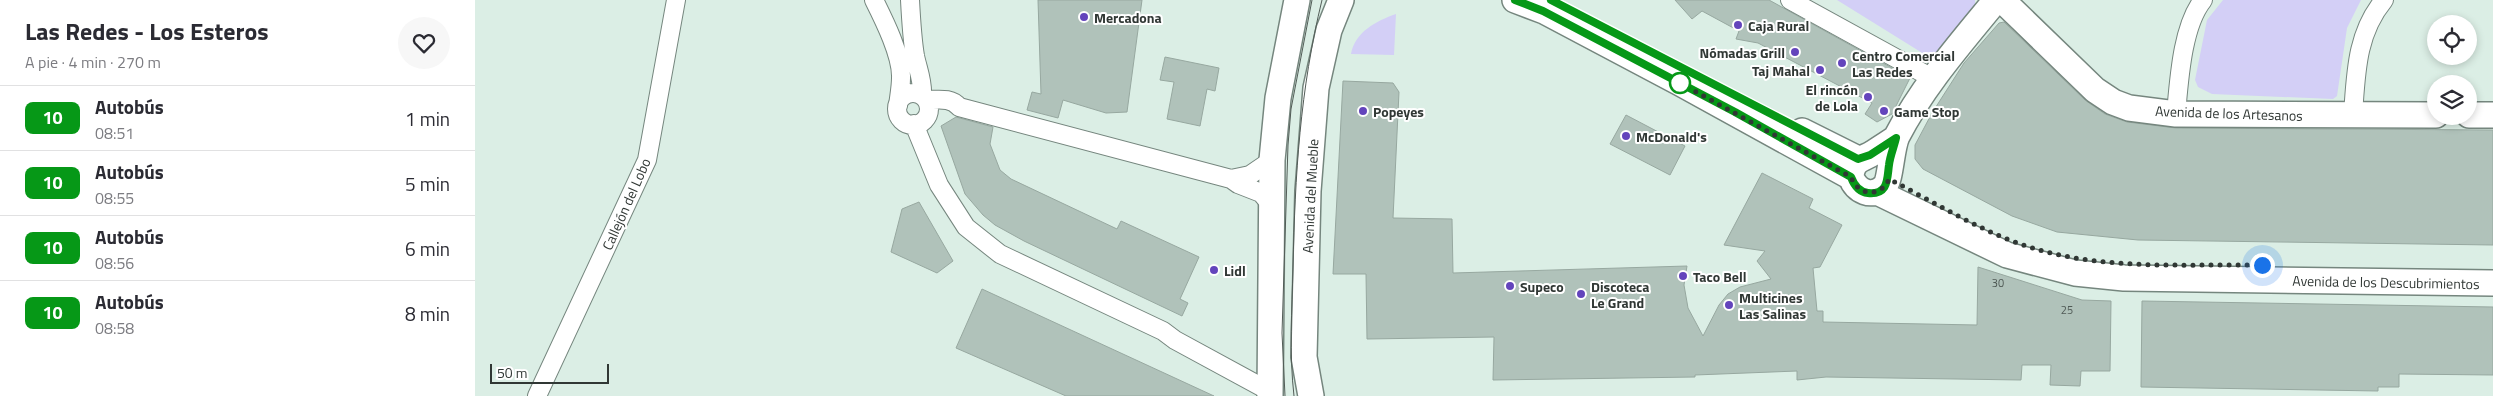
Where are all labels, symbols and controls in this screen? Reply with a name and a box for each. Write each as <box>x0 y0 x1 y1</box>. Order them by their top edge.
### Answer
place label: Mercadona <box>1094 7 1162 28</box>
marker: Mercadona <box>1078 11 1090 23</box>
text: Las Redes - Los Esteros <box>25 13 269 49</box>
place label: Caja Rural <box>1748 15 1809 36</box>
map controls <box>2427 15 2477 125</box>
button: locate <box>2427 15 2477 65</box>
button: heart <box>398 17 450 69</box>
marker: Caja Rural <box>1732 19 1744 31</box>
place label: Nómadas Grill <box>1700 42 1785 63</box>
place label: Centro Comercial Las Redes <box>1852 45 1955 82</box>
marker: Nómadas Grill <box>1789 46 1801 58</box>
text: A pie · 4 min · 270 m <box>25 50 161 74</box>
marker: Centro Comercial Las Redes <box>1836 57 1848 69</box>
place label: Taj Mahal <box>1752 60 1810 81</box>
marker: Taj Mahal <box>1814 64 1826 76</box>
unlabelled marker <box>1669 72 1691 94</box>
button: layers <box>2427 75 2477 125</box>
place label: El rincón de Lola <box>1805 79 1858 116</box>
marker: El rincón de Lola <box>1862 91 1874 103</box>
text: Autobús <box>95 92 164 121</box>
street label: Avenida de los Artesanos <box>2155 100 2303 126</box>
place label: Popeyes <box>1373 101 1424 122</box>
place label: Game Stop <box>1894 101 1960 122</box>
text: 10 <box>42 104 63 131</box>
text: 1 min <box>405 104 450 133</box>
marker: Popeyes <box>1357 105 1369 117</box>
marker: Game Stop <box>1878 105 1890 117</box>
text: 08:51 <box>95 121 134 145</box>
place label: McDonald's <box>1636 126 1707 147</box>
marker: McDonald's <box>1620 130 1632 142</box>
street label: Avenida del Mueble <box>1297 138 1323 254</box>
street label: Callejón del Lobo <box>596 155 656 253</box>
text: Autobús <box>95 157 164 186</box>
text: 10 <box>42 169 63 196</box>
text: 5 min <box>405 169 450 198</box>
text: 08:55 <box>95 186 134 210</box>
text: Autobús <box>95 222 164 251</box>
text: 10 <box>42 234 63 261</box>
text: 6 min <box>405 234 450 263</box>
text: 08:56 <box>95 251 134 275</box>
your location <box>2250 253 2275 278</box>
place label: Lidl <box>1224 260 1246 281</box>
marker: Lidl <box>1208 264 1220 276</box>
place label: Taco Bell <box>1693 266 1746 287</box>
marker: Taco Bell <box>1677 270 1689 282</box>
street label: Avenida de los Descubrimientos <box>2292 270 2480 294</box>
house number: 30 <box>1992 275 2004 291</box>
place label: Supeco <box>1520 276 1564 297</box>
place label: Discoteca Le Grand <box>1591 276 1649 313</box>
marker: Supeco <box>1504 280 1516 292</box>
text: Autobús <box>95 287 164 316</box>
place label: Multicines Las Salinas <box>1739 287 1807 324</box>
marker: Discoteca Le Grand <box>1575 288 1587 300</box>
text: 10 <box>42 299 63 326</box>
text: 8 min <box>405 299 450 328</box>
marker: Multicines Las Salinas <box>1723 299 1735 311</box>
house number: 25 <box>2061 302 2073 318</box>
text: 08:58 <box>95 316 134 340</box>
scale bar <box>490 361 609 384</box>
text: 50 m <box>497 362 527 383</box>

